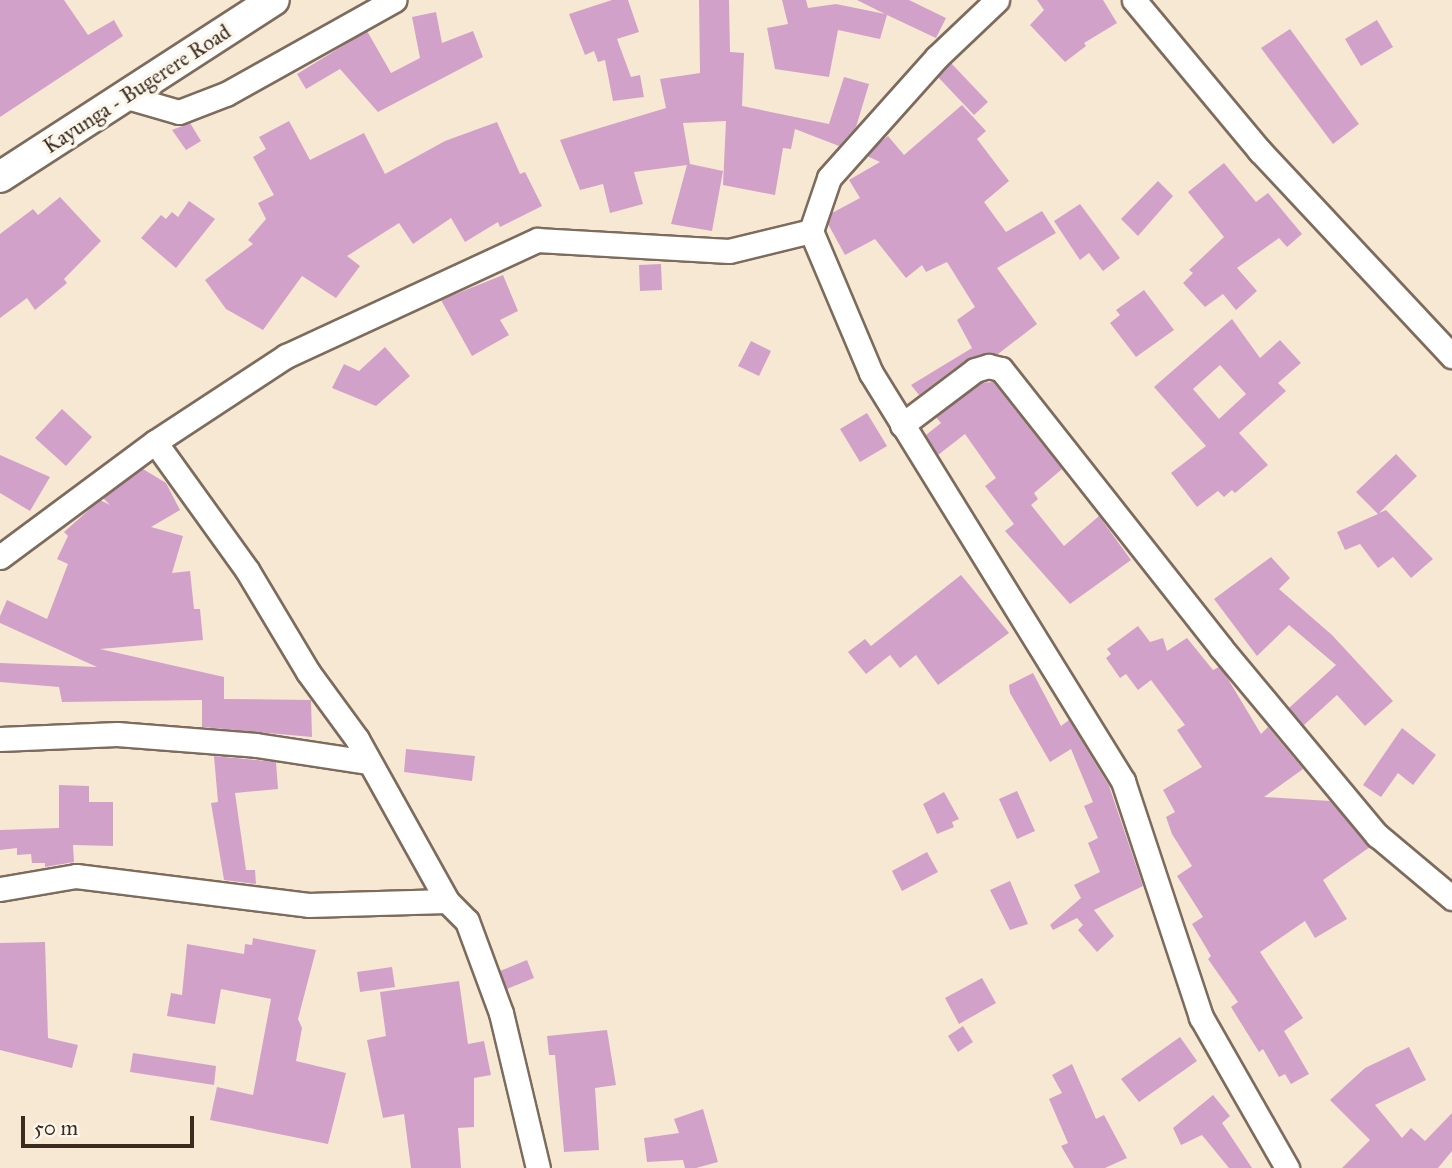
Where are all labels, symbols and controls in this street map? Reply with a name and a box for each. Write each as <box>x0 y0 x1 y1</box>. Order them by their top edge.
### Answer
street label: Kayunga - Bugerere Road <box>39 19 235 159</box>
scale bar <box>24 1102 198 1146</box>
text: 50 m <box>34 1115 78 1141</box>

